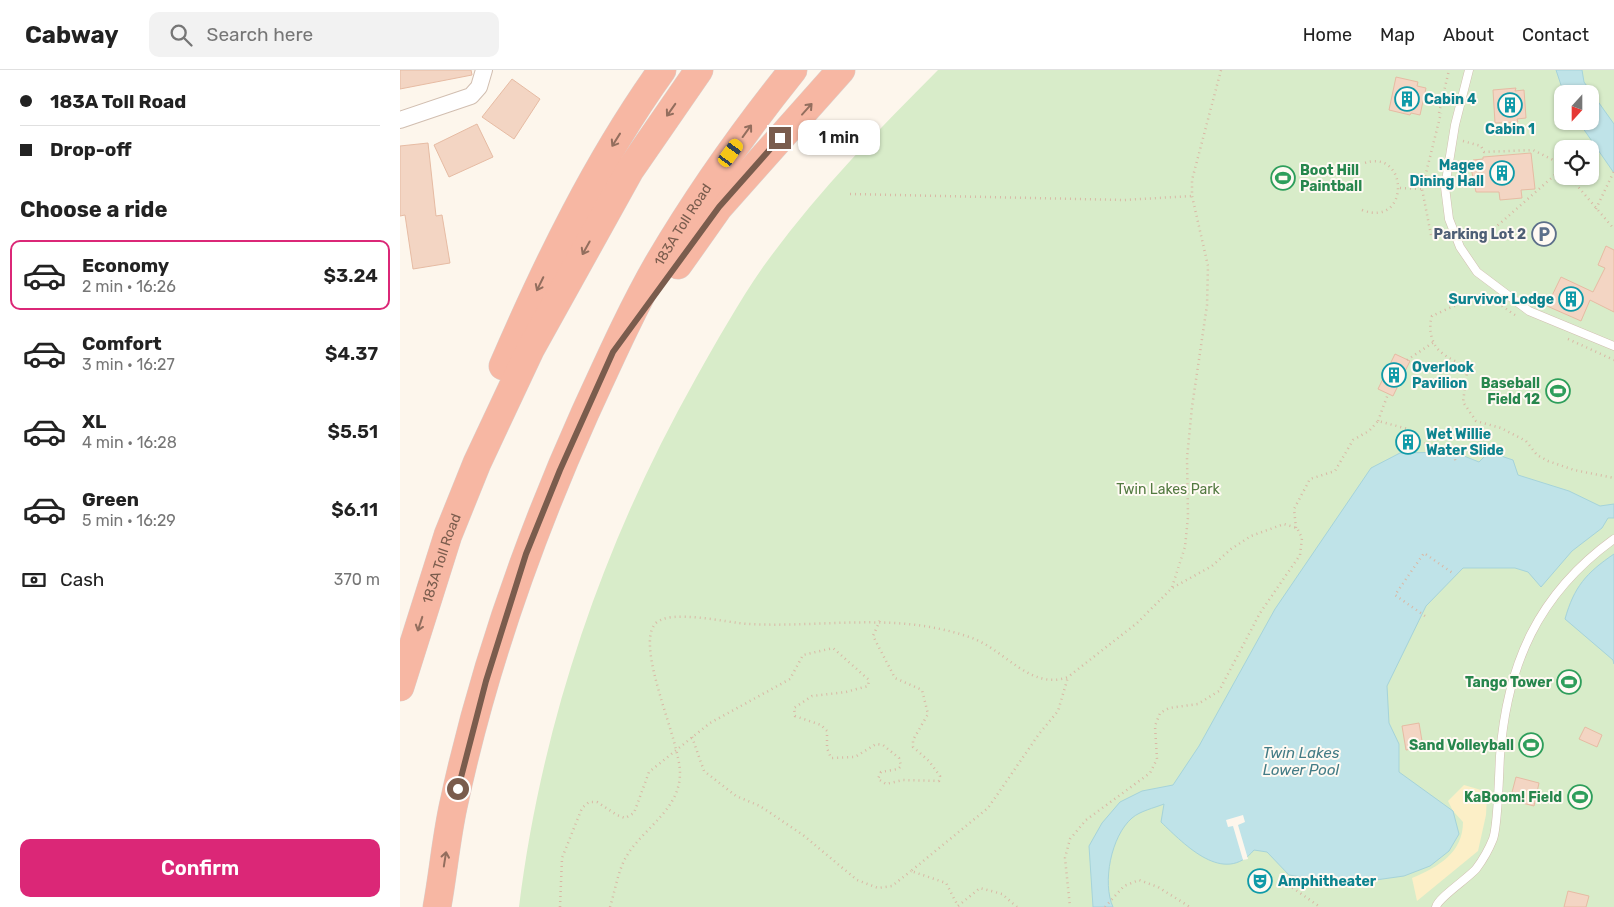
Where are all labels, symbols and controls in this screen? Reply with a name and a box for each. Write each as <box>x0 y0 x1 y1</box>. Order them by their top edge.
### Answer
search box <box>149 12 499 57</box>
text: Cabway <box>25 21 119 49</box>
icon: search <box>167 21 195 49</box>
text: Search here <box>207 23 313 46</box>
text: Home <box>1303 24 1352 46</box>
text: Map <box>1380 24 1415 46</box>
text: About <box>1443 24 1494 46</box>
text: Contact <box>1522 24 1589 46</box>
north arrow <box>1554 85 1599 130</box>
map controls <box>1554 85 1599 185</box>
building icon: Cabin 4 <box>1394 86 1420 112</box>
text: 183A Toll Road <box>50 90 186 113</box>
place label: Cabin 4 <box>1424 91 1477 108</box>
building icon: Cabin 1 <box>1497 92 1523 118</box>
one-way arrow <box>666 103 676 117</box>
one-way arrow <box>801 103 812 116</box>
callout: 1 min <box>798 120 880 156</box>
place label: Cabin 1 <box>1485 121 1535 138</box>
one-way arrow <box>741 125 752 138</box>
route end <box>769 127 791 149</box>
text: 1 min <box>819 128 859 147</box>
one-way arrow <box>611 133 621 147</box>
car <box>716 136 745 170</box>
text: Drop-off <box>50 138 132 161</box>
button: locate <box>1554 140 1599 185</box>
place label: Magee Dining Hall <box>1409 157 1484 190</box>
building icon: Magee Dining Hall <box>1489 160 1515 186</box>
place label: Boot Hill Paintball <box>1300 162 1362 195</box>
sports icon: Boot Hill Paintball <box>1270 165 1296 191</box>
street label: 183A Toll Road <box>650 180 715 269</box>
text: Choose a ride <box>20 196 167 223</box>
parking icon: Parking Lot 2 <box>1531 221 1557 247</box>
place label: Parking Lot 2 <box>1434 226 1526 243</box>
one-way arrow <box>580 241 590 255</box>
icon: car <box>22 253 67 298</box>
text: Economy <box>82 254 169 277</box>
text: $3.24 <box>323 264 378 287</box>
one-way arrow <box>535 276 544 291</box>
text: 2 min · 16:26 <box>82 277 176 296</box>
building icon: Survivor Lodge <box>1558 286 1584 312</box>
place label: Survivor Lodge <box>1449 291 1554 308</box>
icon: car <box>22 331 67 376</box>
text: Comfort <box>82 332 162 355</box>
text: $4.37 <box>325 342 378 365</box>
text: 3 min · 16:27 <box>82 355 175 374</box>
place label: Overlook Pavilion <box>1412 359 1475 392</box>
building icon: Overlook Pavilion <box>1381 362 1407 388</box>
place label: Baseball Field 12 <box>1481 375 1540 408</box>
sports icon: Baseball Field 12 <box>1545 378 1571 404</box>
icon: car <box>22 409 67 454</box>
text: XL <box>82 410 106 433</box>
text: $5.51 <box>327 420 378 443</box>
place label: Wet Willie Water Slide <box>1426 426 1504 459</box>
building icon: Wet Willie Water Slide <box>1395 429 1421 455</box>
text: 4 min · 16:28 <box>82 433 177 452</box>
park label: Twin Lakes Park <box>1116 481 1221 498</box>
icon: car <box>22 487 67 532</box>
text: Green <box>82 488 139 511</box>
text: $6.11 <box>331 498 378 521</box>
text: 5 min · 16:29 <box>82 511 176 530</box>
street label: 183A Toll Road <box>418 511 464 606</box>
icon: cash <box>20 566 48 594</box>
text: Cash <box>60 568 104 591</box>
text: 370 m <box>334 570 380 589</box>
one-way arrow <box>414 616 424 632</box>
sports icon: Tango Tower <box>1556 669 1582 695</box>
place label: Tango Tower <box>1465 674 1553 691</box>
sports icon: Sand Volleyball <box>1518 732 1544 758</box>
place label: Sand Volleyball <box>1409 737 1514 754</box>
water label: Twin Lakes Lower Pool <box>1263 744 1340 779</box>
route start <box>447 778 469 800</box>
sports icon: KaBoom! Field <box>1567 784 1593 810</box>
place label: KaBoom! Field <box>1464 789 1562 806</box>
button: Confirm <box>20 839 380 897</box>
one-way arrow <box>440 851 450 867</box>
theatre icon: Amphitheater <box>1247 868 1273 894</box>
place label: Amphitheater <box>1278 873 1377 890</box>

